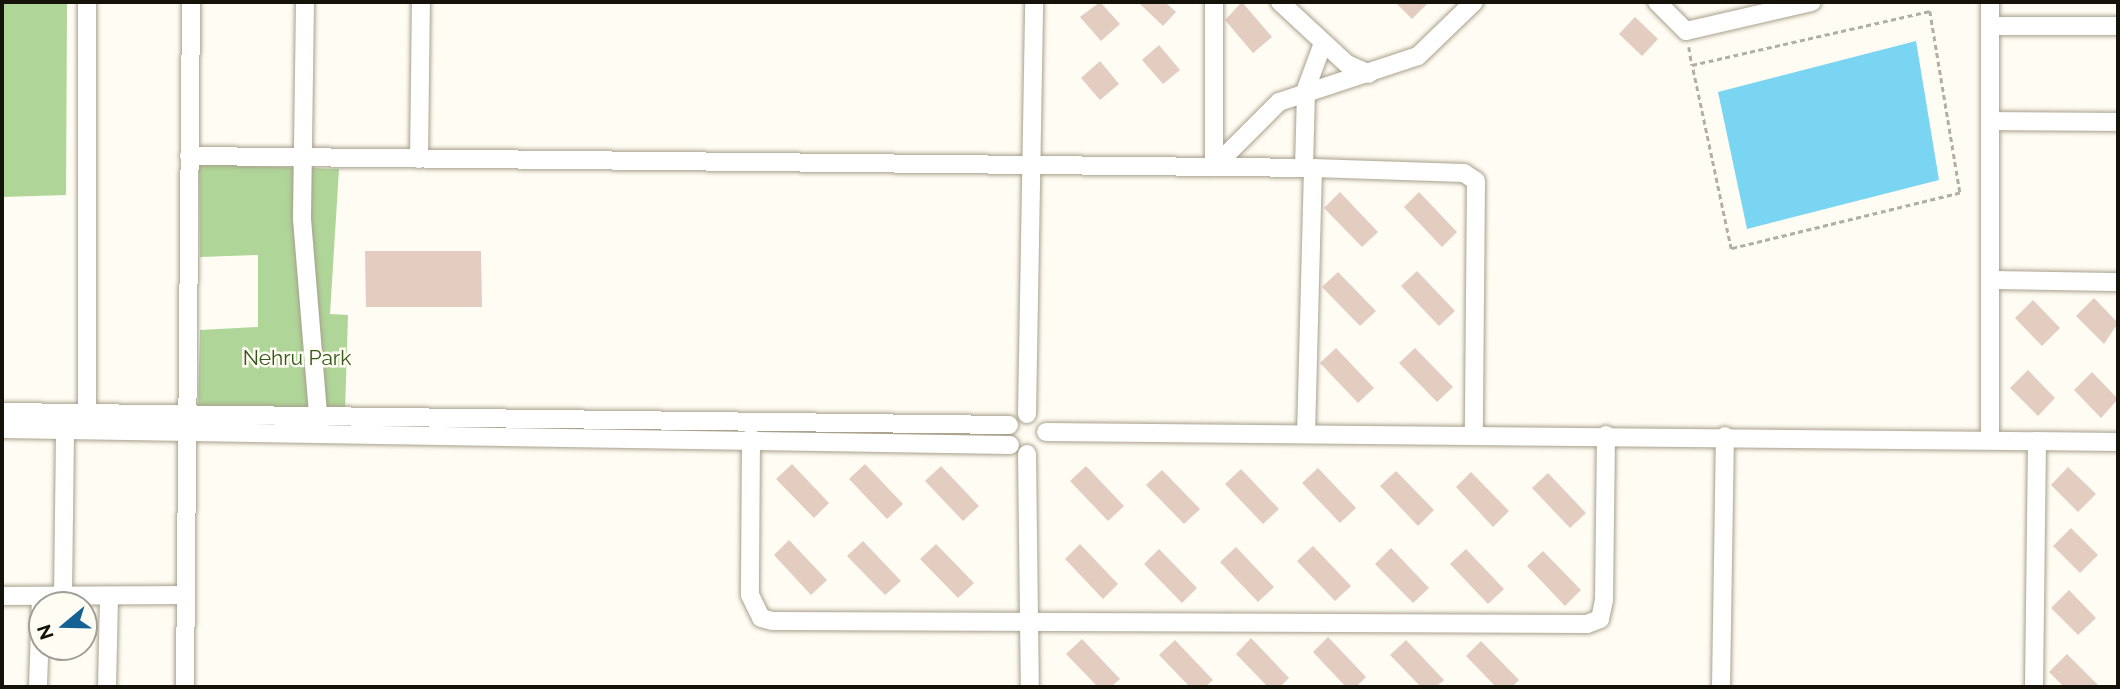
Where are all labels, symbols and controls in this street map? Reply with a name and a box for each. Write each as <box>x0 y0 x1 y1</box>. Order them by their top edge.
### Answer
park label: Nehru Park <box>243 345 351 371</box>
north arrow <box>28 591 98 661</box>
text: N <box>32 622 58 643</box>

